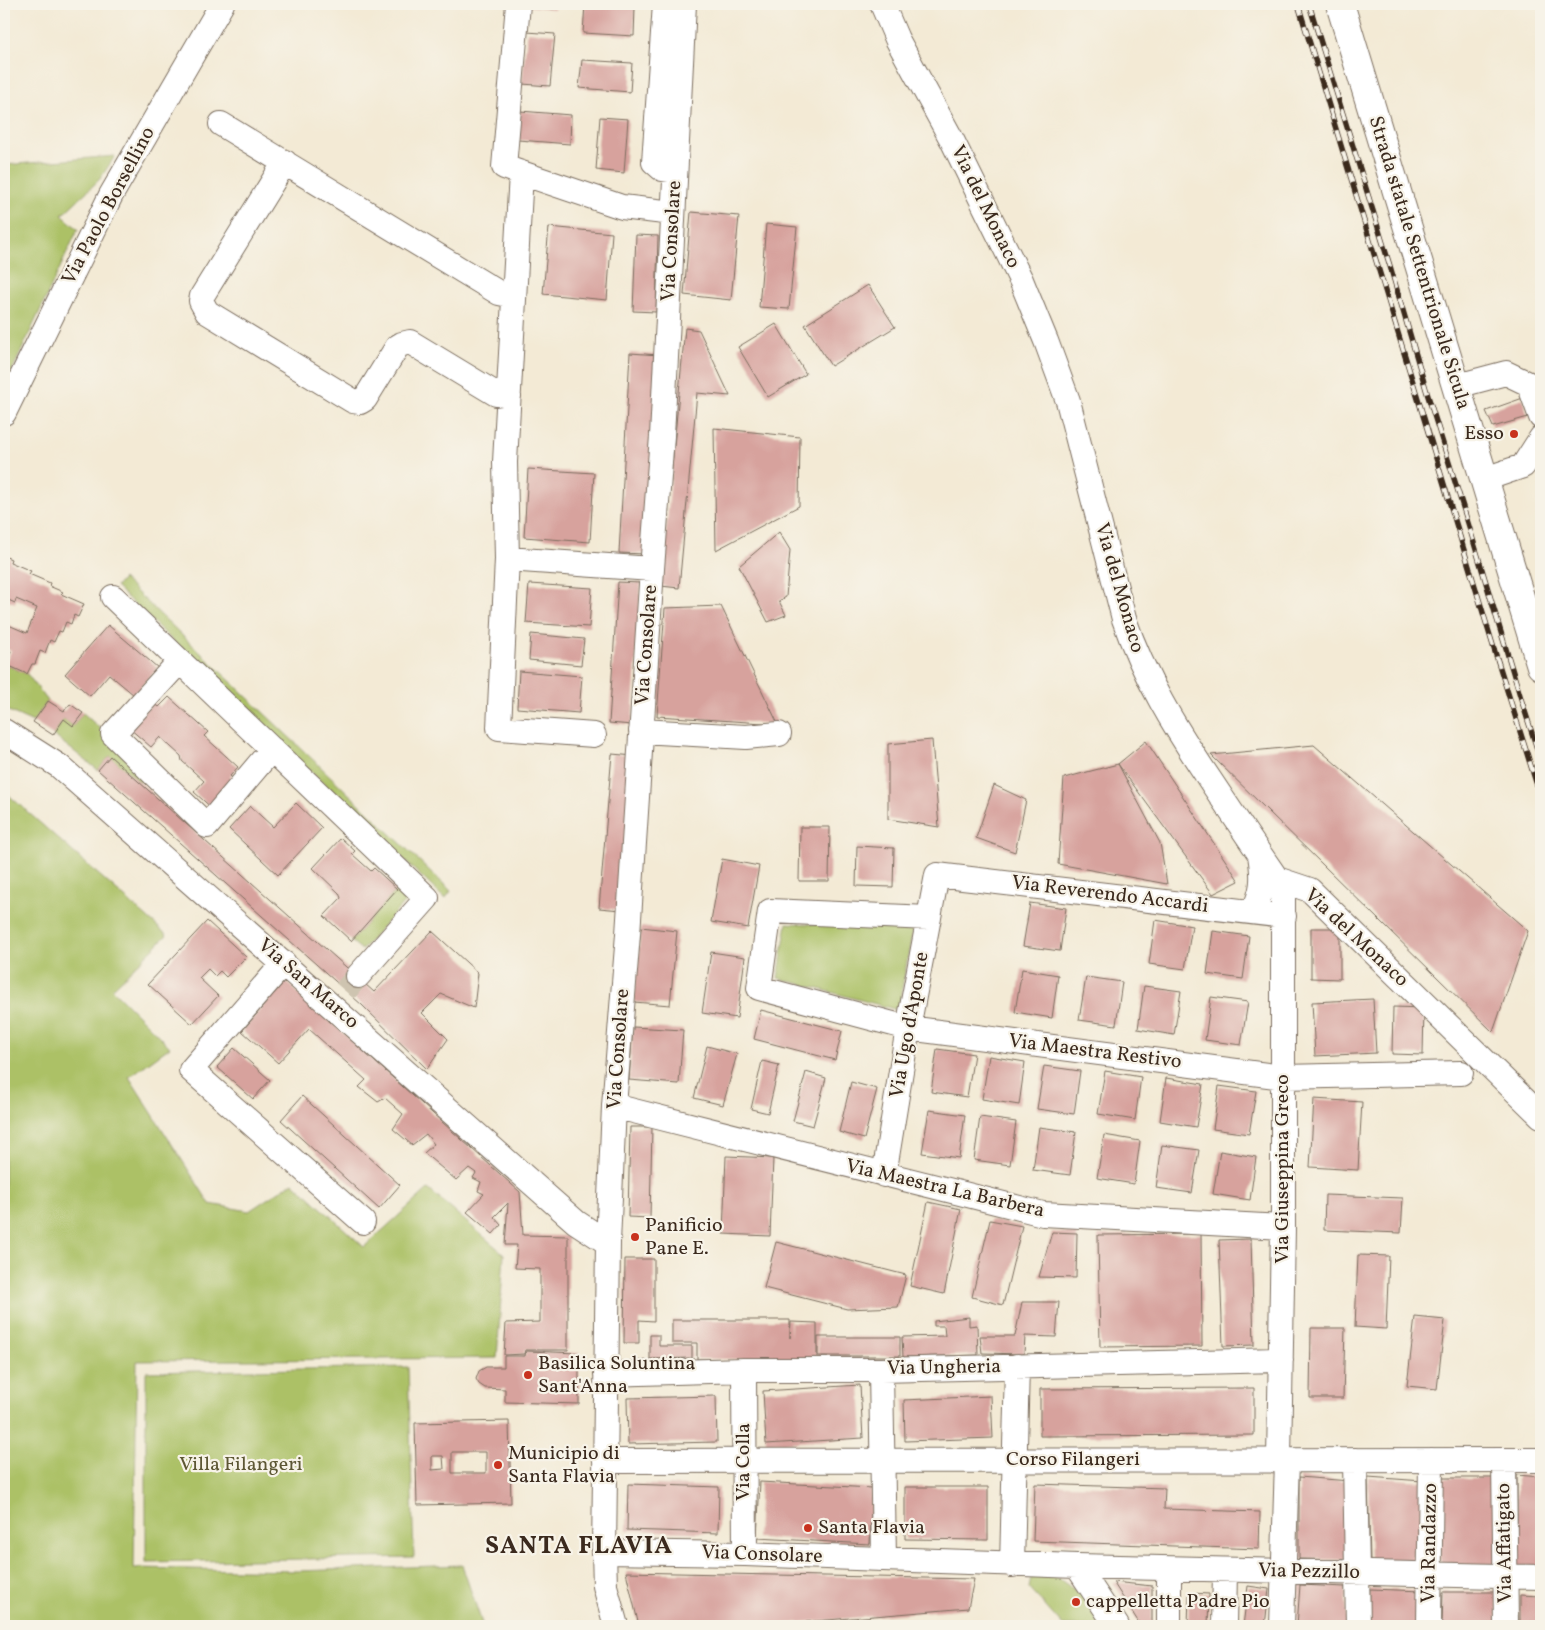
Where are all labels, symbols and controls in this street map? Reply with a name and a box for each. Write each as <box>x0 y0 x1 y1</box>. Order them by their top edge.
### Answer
street label: Strada statale Settentrionale Sicula <box>1361 113 1477 413</box>
street label: Via Paolo Borsellino <box>55 122 163 290</box>
street label: Via del Monaco <box>943 141 1027 273</box>
street label: Via Consolare <box>655 180 689 302</box>
place label: Esso <box>1464 420 1504 448</box>
marker: Esso <box>1508 428 1520 440</box>
street label: Via del Monaco <box>1087 520 1151 656</box>
street label: Via Consolare <box>629 584 665 706</box>
street label: Via Reverendo Accardi <box>1010 869 1210 921</box>
street label: Via del Monaco <box>1298 882 1414 994</box>
street label: Via San Marco <box>251 932 365 1036</box>
street label: Via Ugo d'Aponte <box>883 950 937 1100</box>
street label: Via Consolare <box>601 988 637 1110</box>
street label: Via Maestra Restivo <box>1007 1027 1183 1077</box>
street label: Via Giuseppina Greco <box>1269 1074 1297 1264</box>
street label: Via Maestra La Barbera <box>843 1152 1047 1226</box>
place label: Panificio Pane E. <box>645 1212 723 1263</box>
marker: Panificio Pane E. <box>629 1231 641 1243</box>
place label: Basilica Soluntina Sant'Anna <box>538 1350 696 1401</box>
street label: Via Ungheria <box>887 1353 1001 1383</box>
marker: Basilica Soluntina Sant'Anna <box>522 1369 534 1381</box>
street label: Via Colla <box>730 1423 758 1501</box>
place label: Municipio di Santa Flavia <box>508 1440 620 1491</box>
street label: Corso Filangeri <box>1006 1446 1140 1474</box>
park label: Villa Filangeri <box>179 1451 303 1479</box>
marker: Municipio di Santa Flavia <box>492 1459 504 1471</box>
street label: Via Randazzo <box>1415 1483 1445 1603</box>
street label: Via Affatigato <box>1490 1483 1520 1603</box>
place label: Santa Flavia <box>818 1514 925 1542</box>
marker: Santa Flavia <box>802 1522 814 1534</box>
district label: SANTA FLAVIA <box>485 1529 673 1564</box>
street label: Via Consolare <box>701 1539 823 1571</box>
street label: Via Pezzillo <box>1258 1557 1360 1587</box>
place label: cappelletta Padre Pio <box>1086 1588 1270 1616</box>
marker: cappelletta Padre Pio <box>1070 1596 1082 1608</box>

